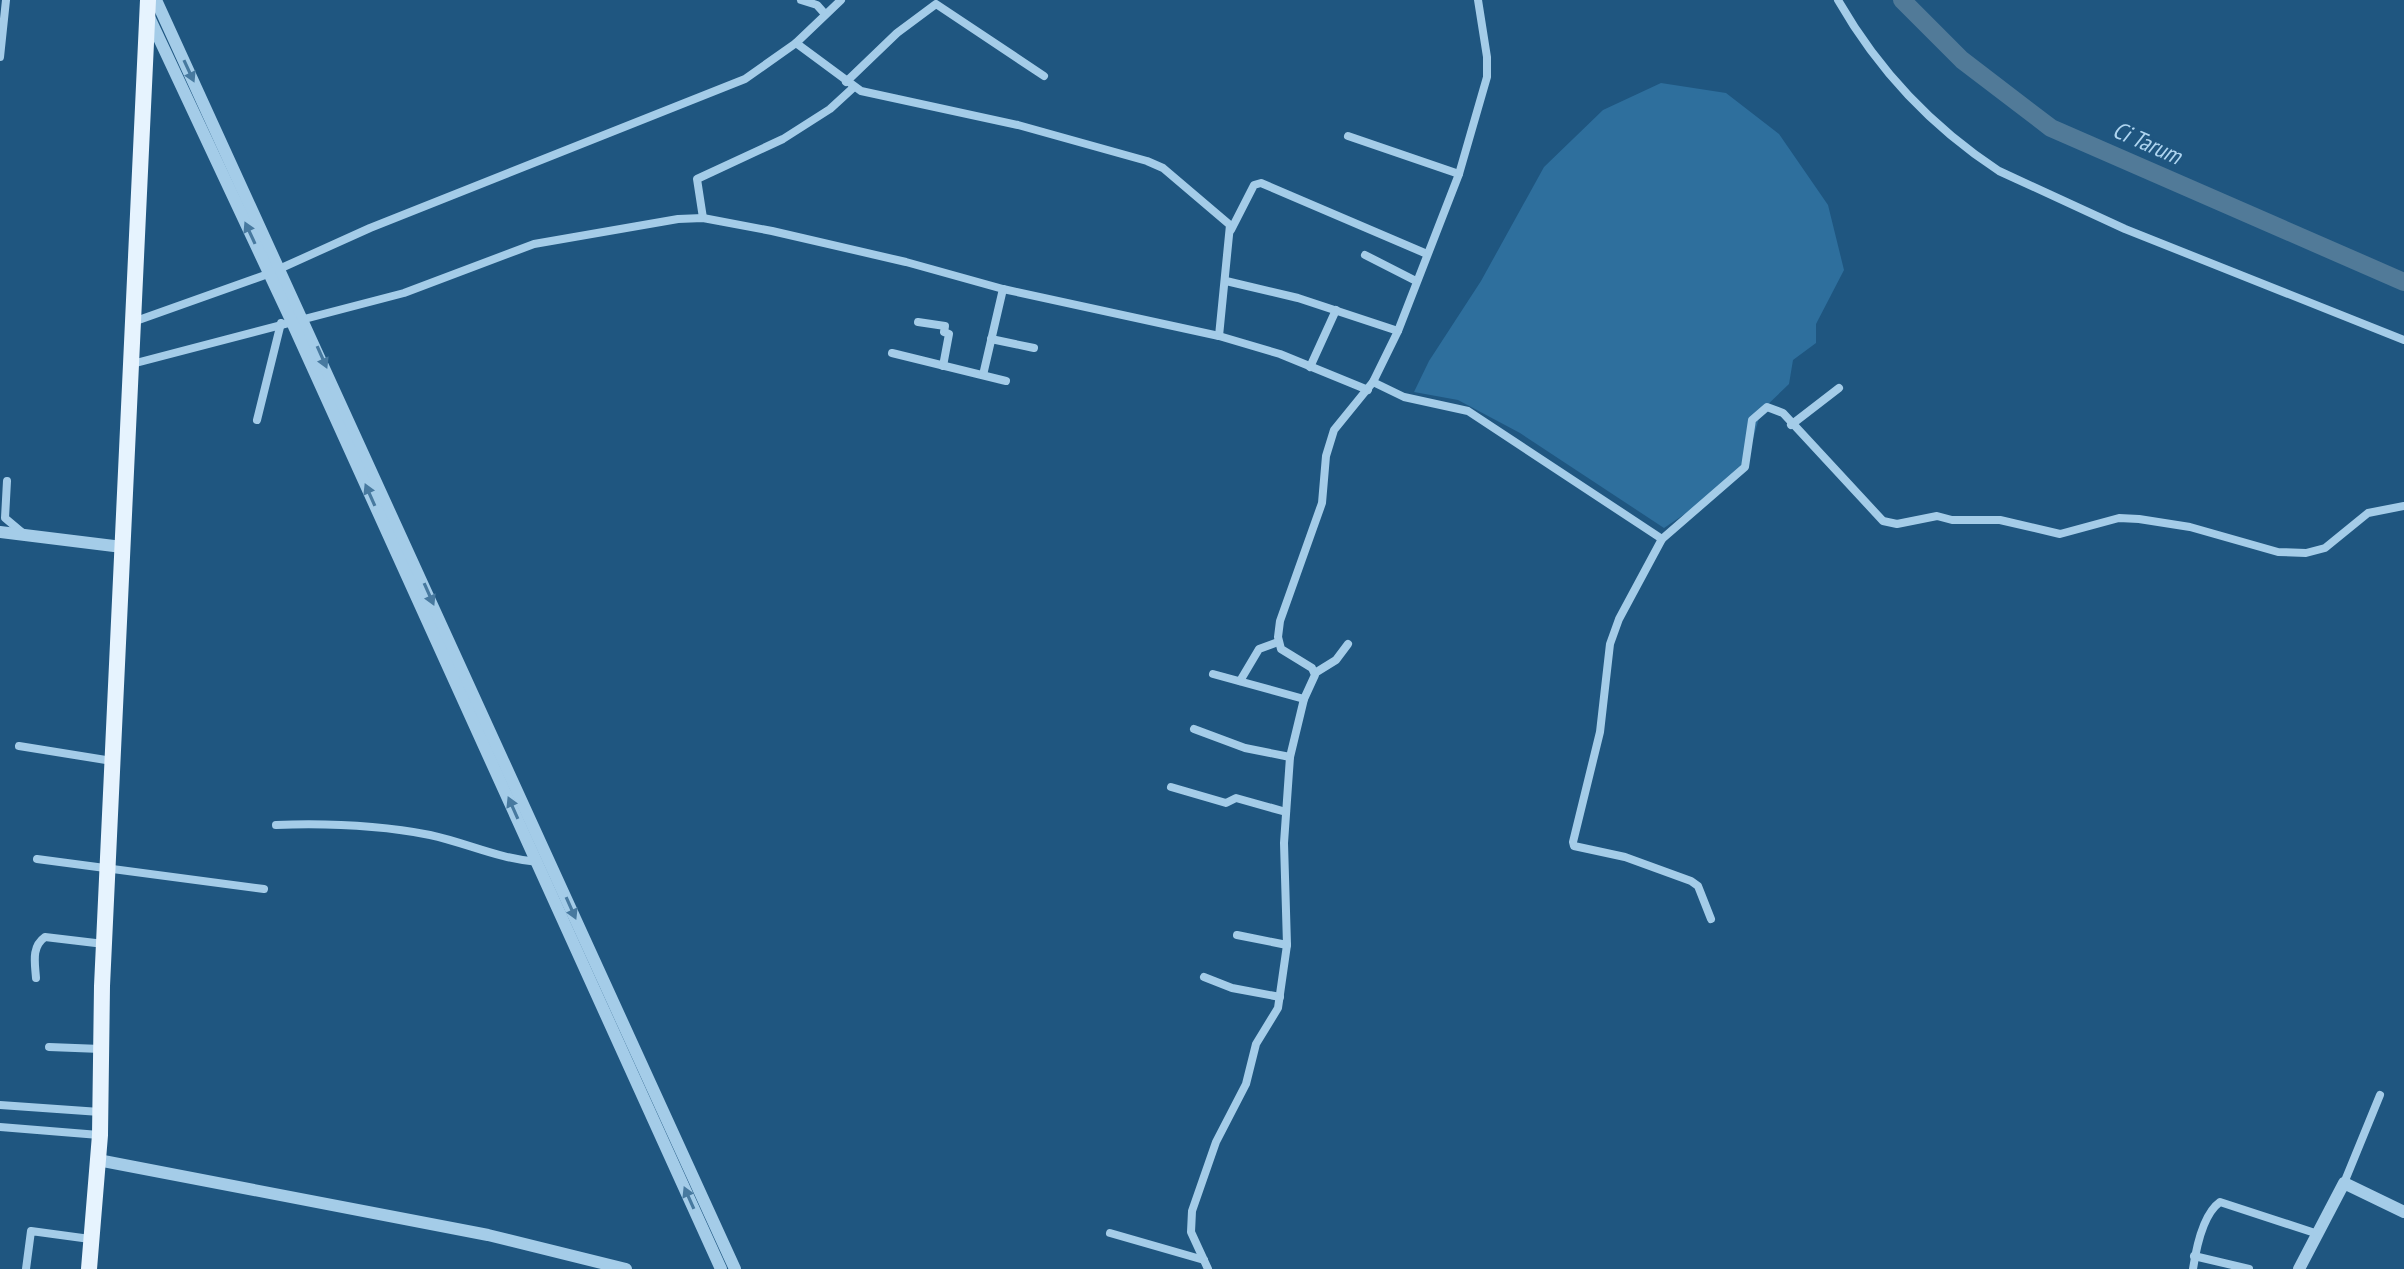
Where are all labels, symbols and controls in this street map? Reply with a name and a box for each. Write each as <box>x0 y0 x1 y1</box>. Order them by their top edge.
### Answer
one-way arrow <box>182 59 196 82</box>
water label: Ci Tarum <box>2108 114 2187 172</box>
one-way arrow <box>243 222 257 245</box>
one-way arrow <box>315 346 329 369</box>
one-way arrow <box>364 483 377 507</box>
one-way arrow <box>423 582 436 606</box>
one-way arrow <box>506 796 520 820</box>
one-way arrow <box>565 896 578 919</box>
one-way arrow <box>682 1186 696 1210</box>

